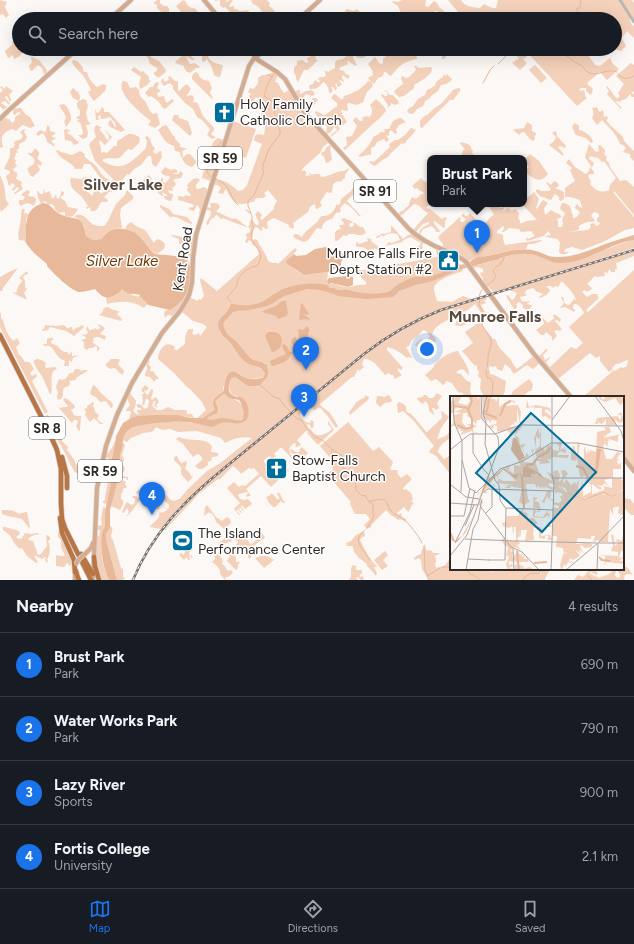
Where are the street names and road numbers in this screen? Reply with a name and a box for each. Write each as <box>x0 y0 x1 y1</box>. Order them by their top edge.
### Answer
road number: SR 59 <box>198 147 242 169</box>
road number: SR 91 <box>354 180 396 202</box>
street label: Kent Road <box>170 226 196 292</box>
road number: SR 8 <box>29 417 65 439</box>
road number: SR 59 <box>78 460 122 482</box>

